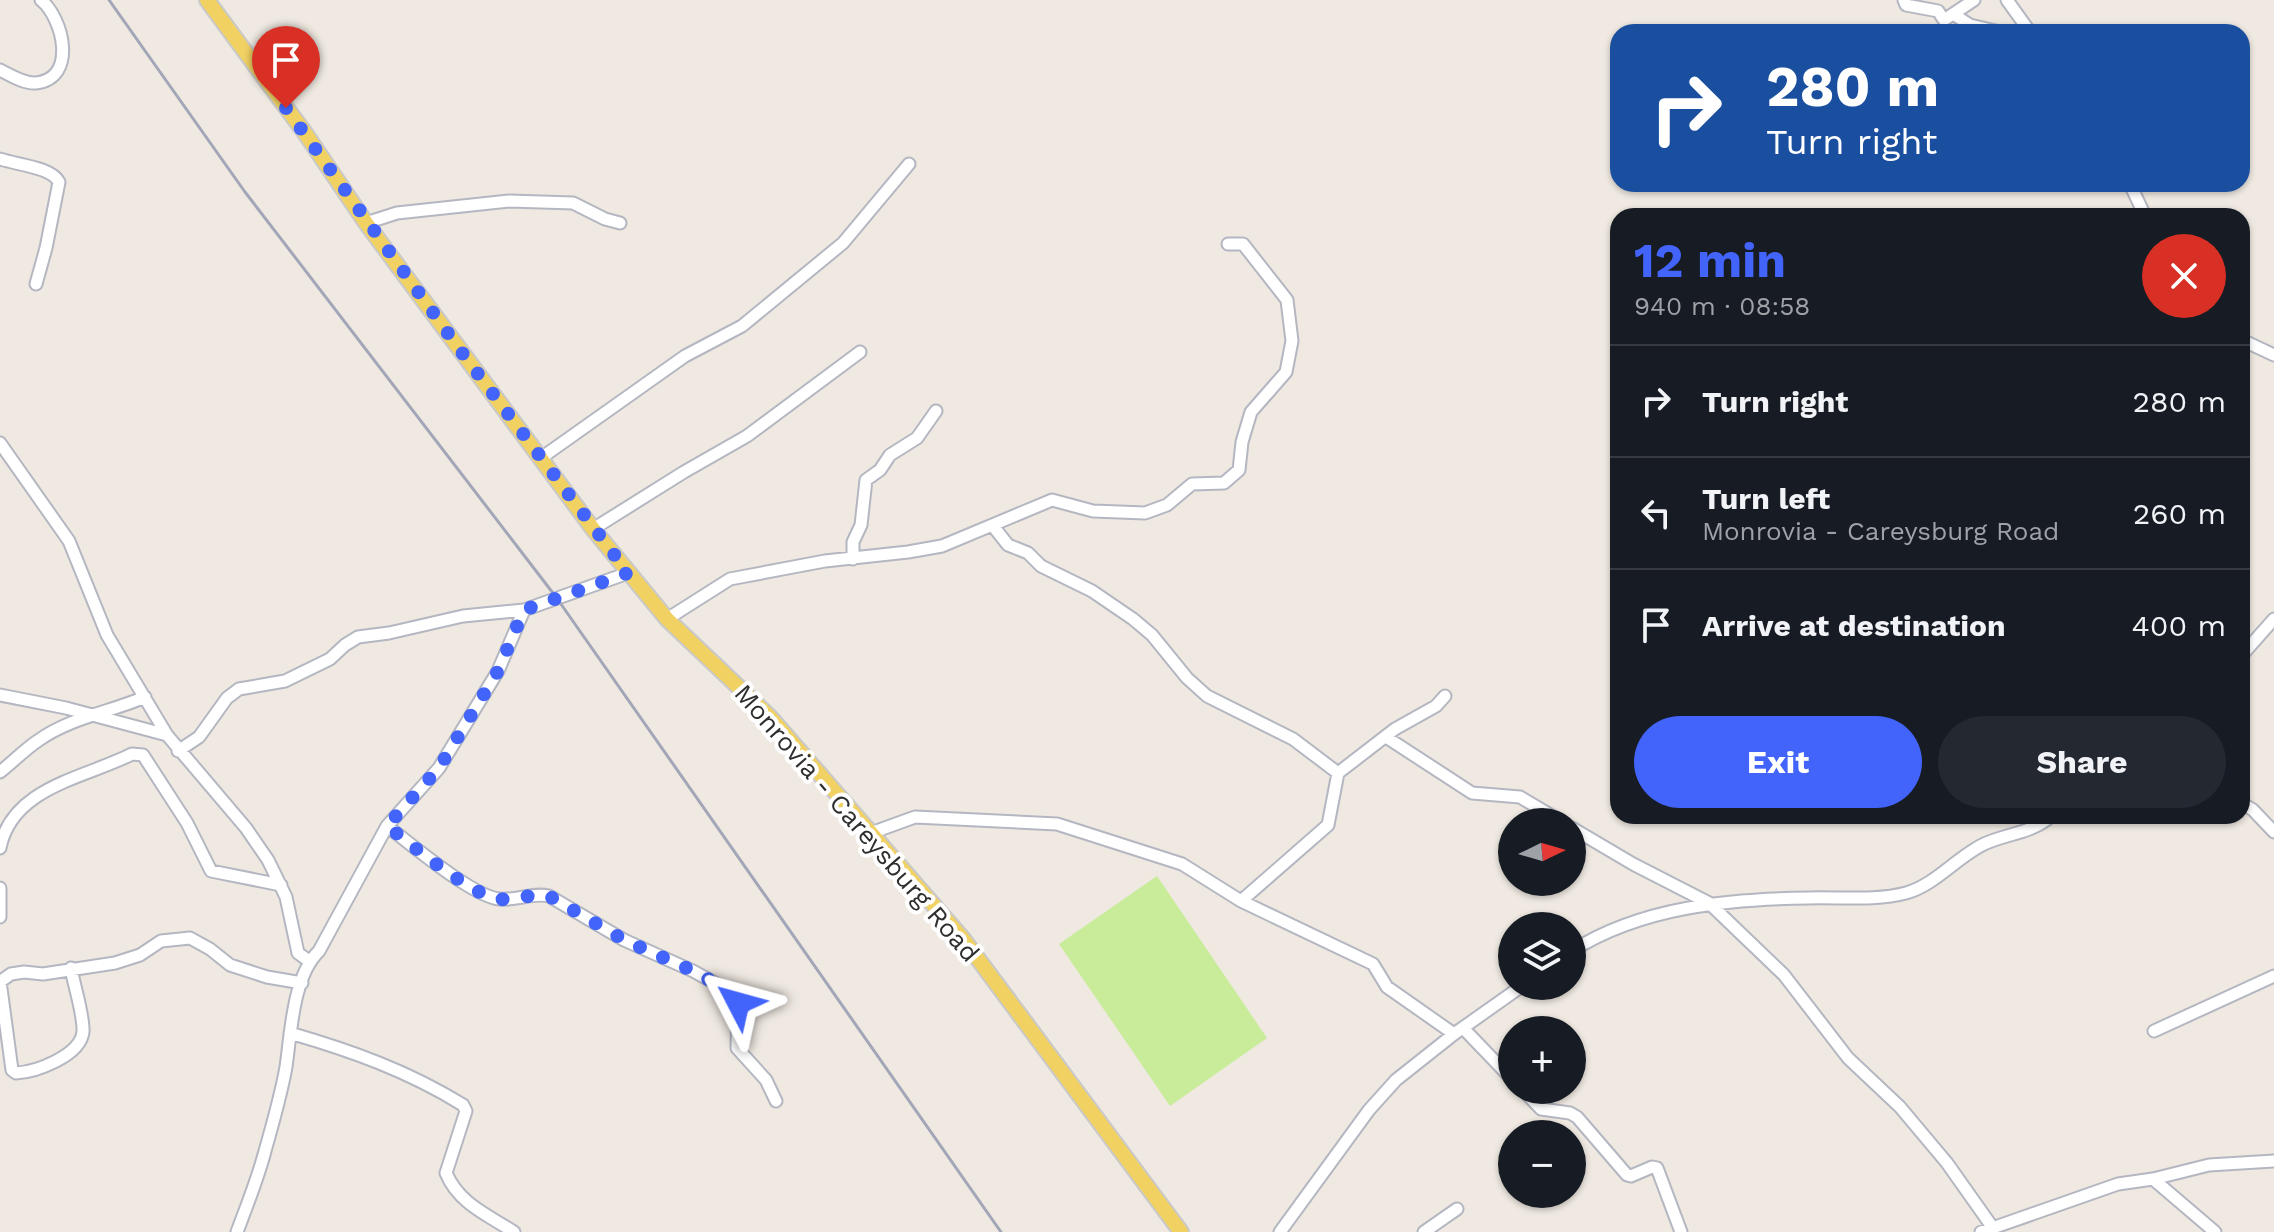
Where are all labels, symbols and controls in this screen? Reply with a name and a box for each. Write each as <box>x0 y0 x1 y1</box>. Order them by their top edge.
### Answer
pin <box>252 26 320 108</box>
icon: arrive <box>264 38 308 82</box>
text: 280 m <box>1766 54 1939 120</box>
icon: right <box>1634 56 1738 160</box>
text: Turn right <box>1766 121 1937 163</box>
text: 12 min <box>1634 232 1786 289</box>
button: close <box>2142 234 2226 318</box>
text: 940 m · 08:58 <box>1634 291 1810 321</box>
icon: right <box>1634 379 1678 423</box>
text: Turn right <box>1702 384 1848 419</box>
text: 280 m <box>2133 384 2226 419</box>
text: Turn left <box>1702 481 1830 516</box>
icon: left <box>1634 491 1678 535</box>
text: 260 m <box>2133 496 2226 531</box>
text: Monrovia - Careysburg Road <box>1702 516 2059 546</box>
icon: arrive <box>1634 603 1678 647</box>
text: Arrive at destination <box>1702 608 2006 643</box>
text: 400 m <box>2132 608 2226 643</box>
street label: Monrovia - Careysburg Road <box>728 678 986 968</box>
button: Exit <box>1634 716 1922 808</box>
button: Share <box>1938 716 2226 808</box>
north arrow <box>1498 808 1586 896</box>
map controls <box>1498 808 1586 1208</box>
button: layers <box>1498 912 1586 1000</box>
position arrow <box>696 961 780 1045</box>
button: + <box>1498 1016 1586 1104</box>
button: − <box>1498 1120 1586 1208</box>

